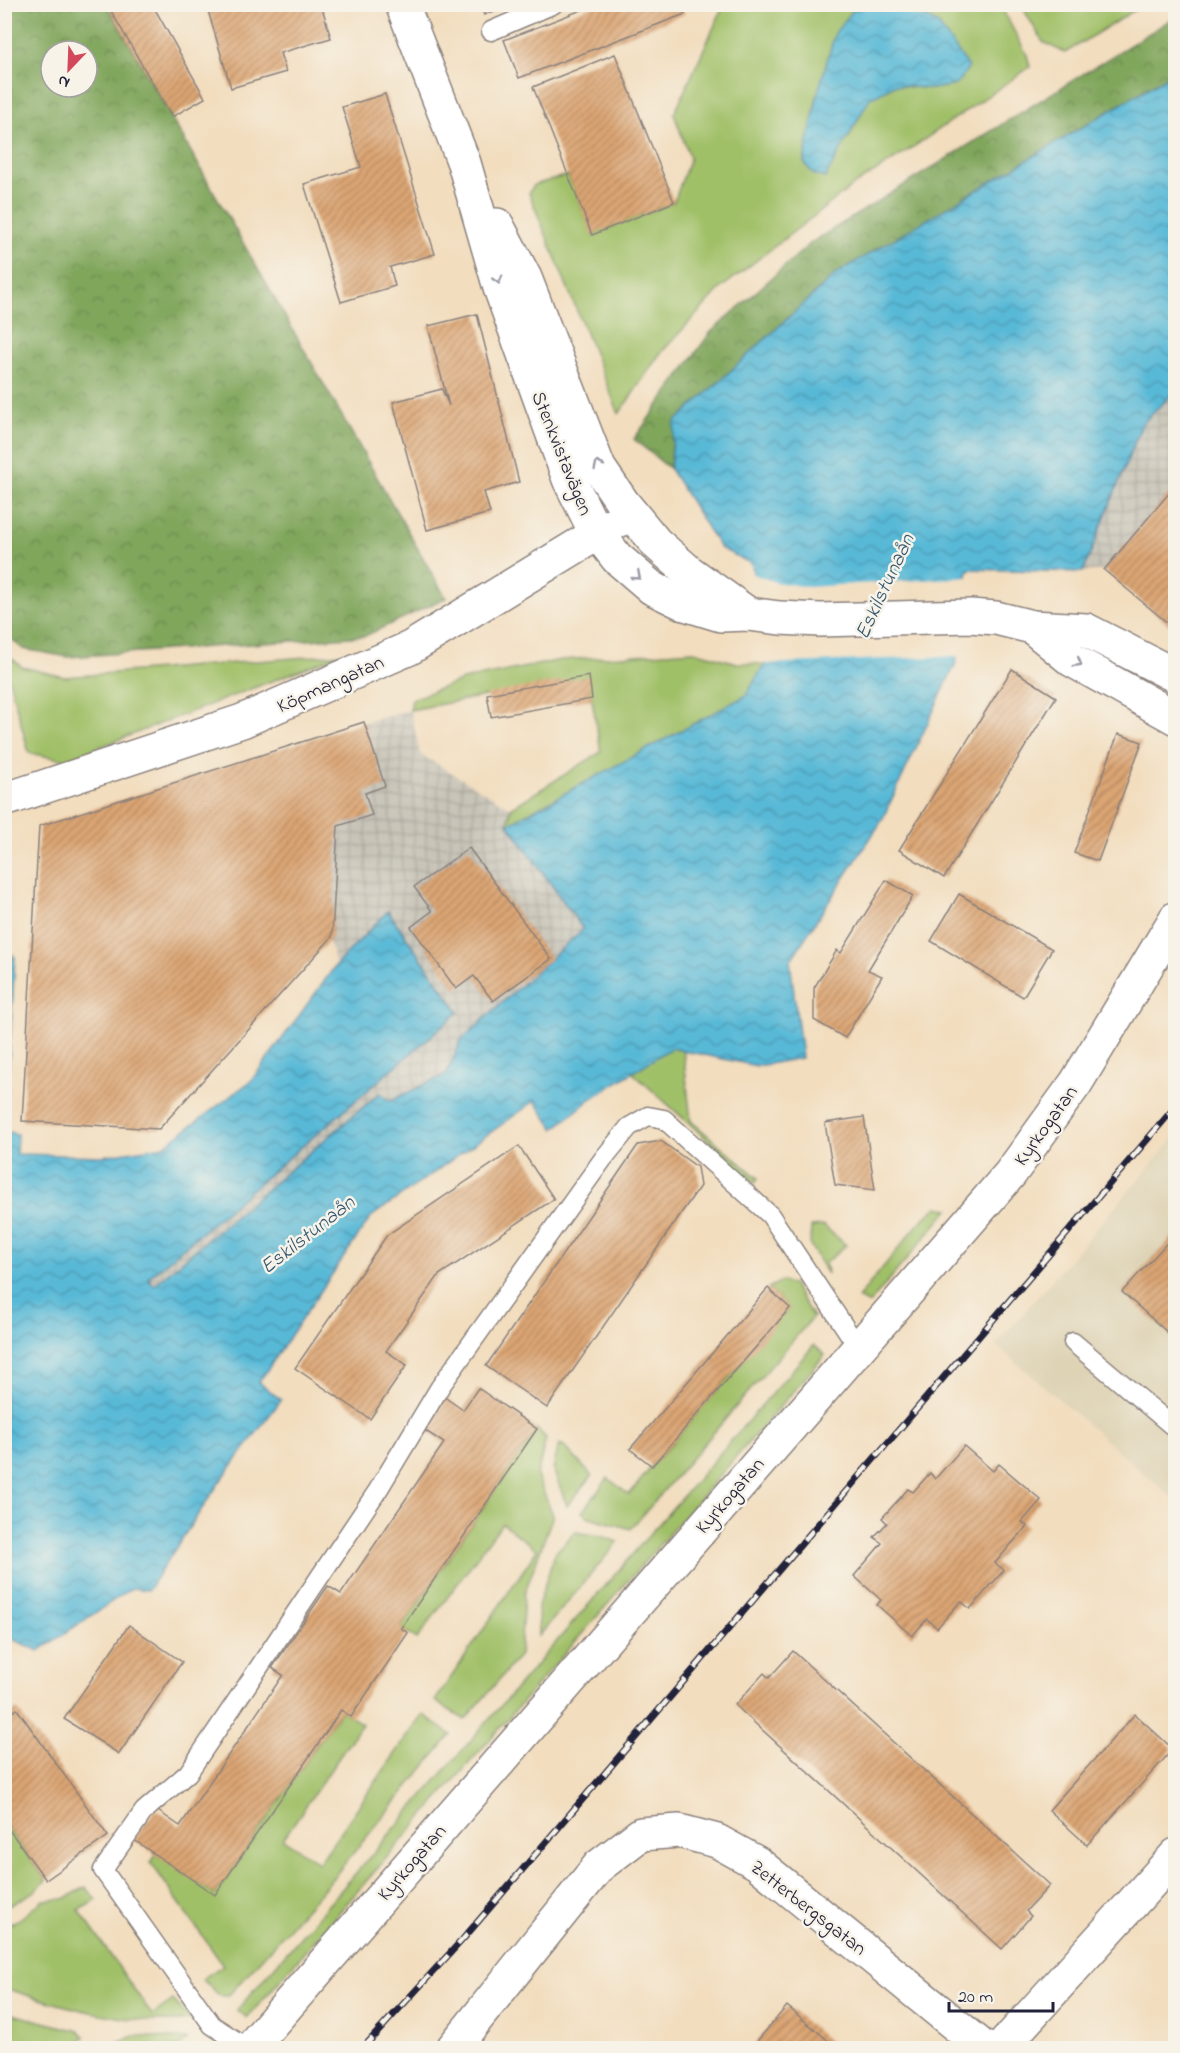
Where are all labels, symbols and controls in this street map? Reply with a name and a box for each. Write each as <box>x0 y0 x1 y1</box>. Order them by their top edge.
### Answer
north arrow <box>39 39 99 99</box>
text: N <box>54 68 74 94</box>
one-way arrow <box>491 274 503 285</box>
street label: Stenkvistavägen <box>522 387 599 521</box>
one-way arrow <box>594 460 606 471</box>
water label: Eskilstunaån <box>848 529 924 644</box>
one-way arrow <box>631 568 642 579</box>
street label: Köpmangatan <box>273 649 390 723</box>
one-way arrow <box>1072 655 1082 667</box>
street label: Kyrkogatan <box>1008 1080 1087 1173</box>
water label: Eskilstunaån <box>254 1189 362 1282</box>
street label: Kyrkogatan <box>689 1452 773 1542</box>
street label: Kyrkogatan <box>371 1819 455 1909</box>
street label: Zetterbergsgatan <box>742 1854 872 1965</box>
scale bar <box>949 1975 1052 2013</box>
text: 20 m <box>958 1985 993 2011</box>

